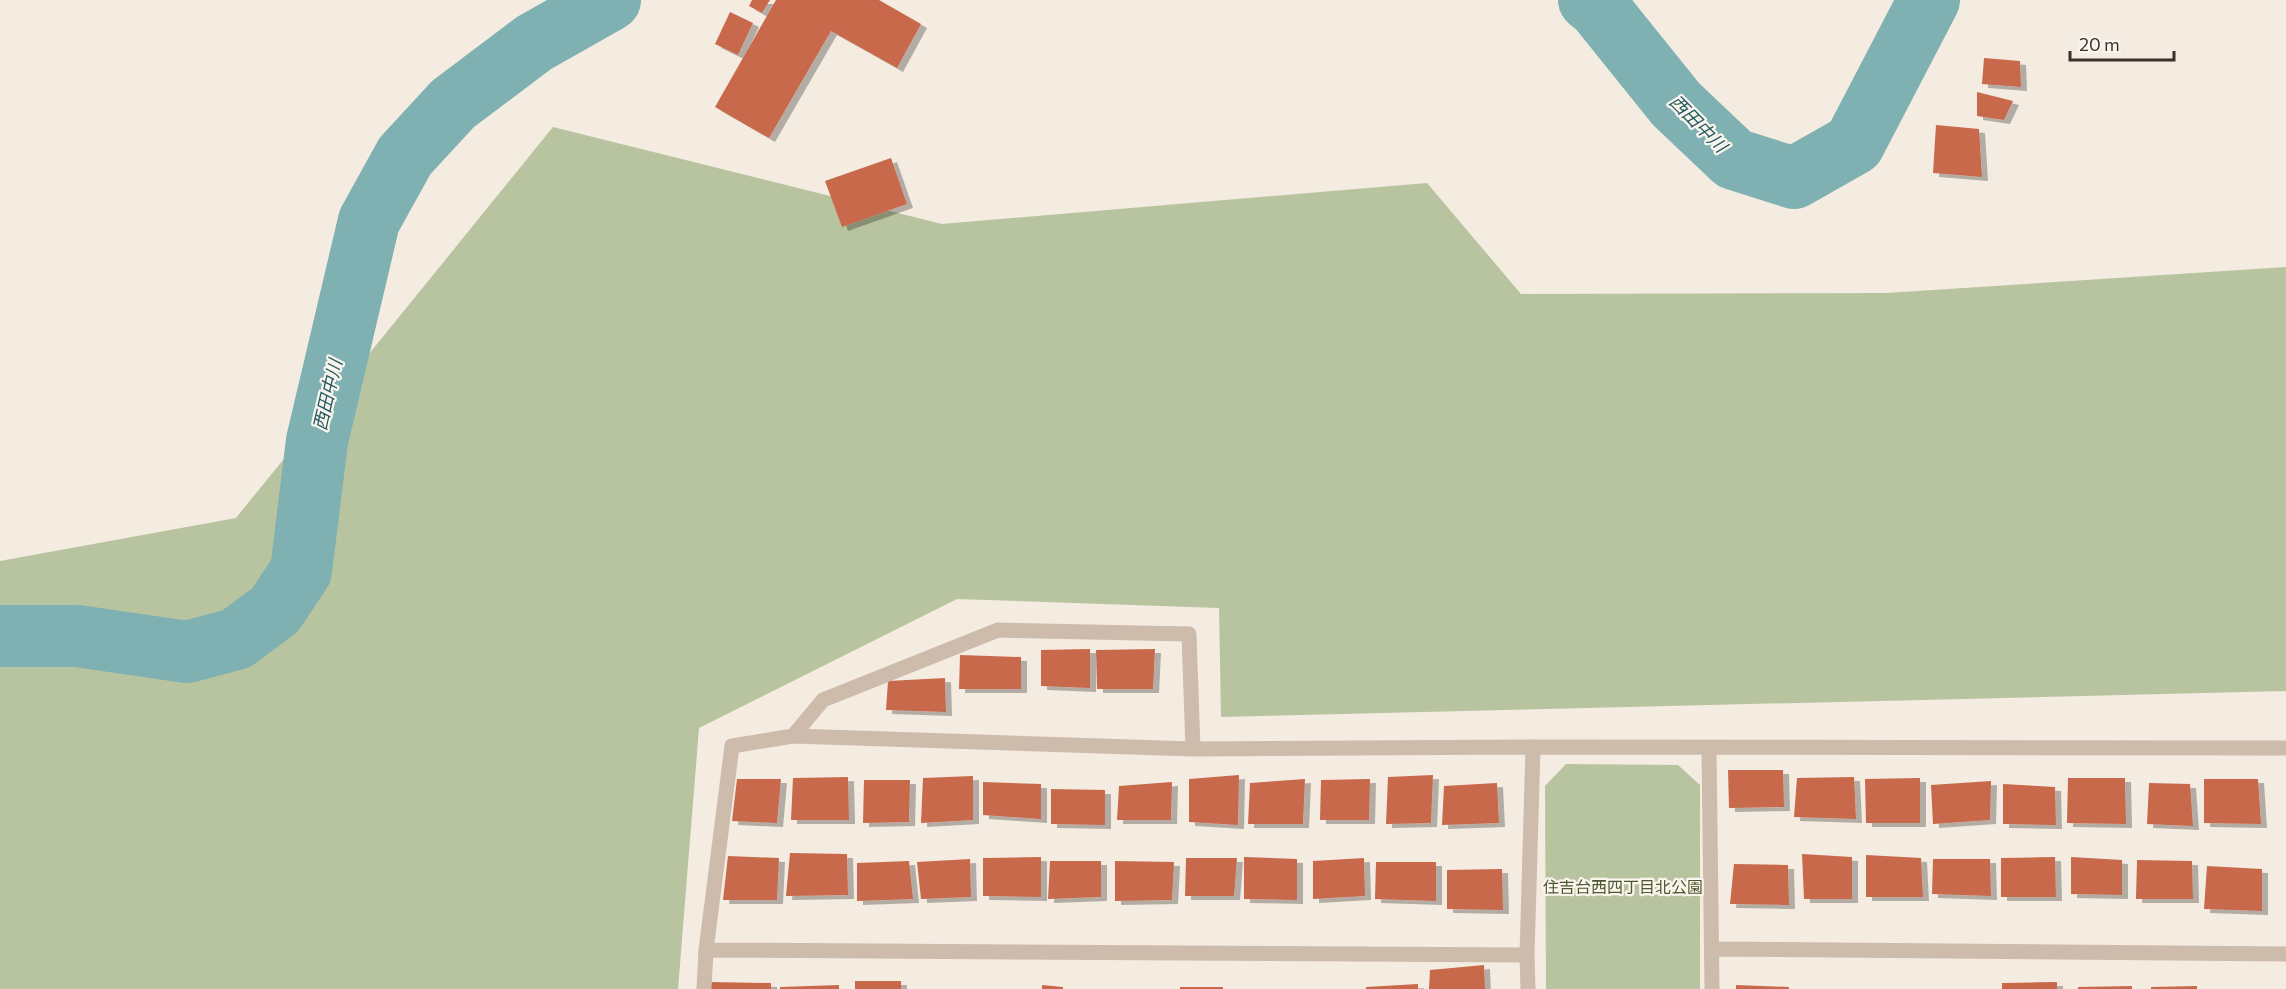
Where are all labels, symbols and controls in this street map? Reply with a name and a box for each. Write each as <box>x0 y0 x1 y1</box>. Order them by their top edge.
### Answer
scale bar <box>2070 24 2174 62</box>
text: 20 m <box>2079 33 2120 55</box>
water label: 西田中川 <box>1665 90 1733 158</box>
water label: 西田中川 <box>308 355 346 432</box>
park label: 住吉台西四丁目北公園 <box>1543 877 1703 896</box>

